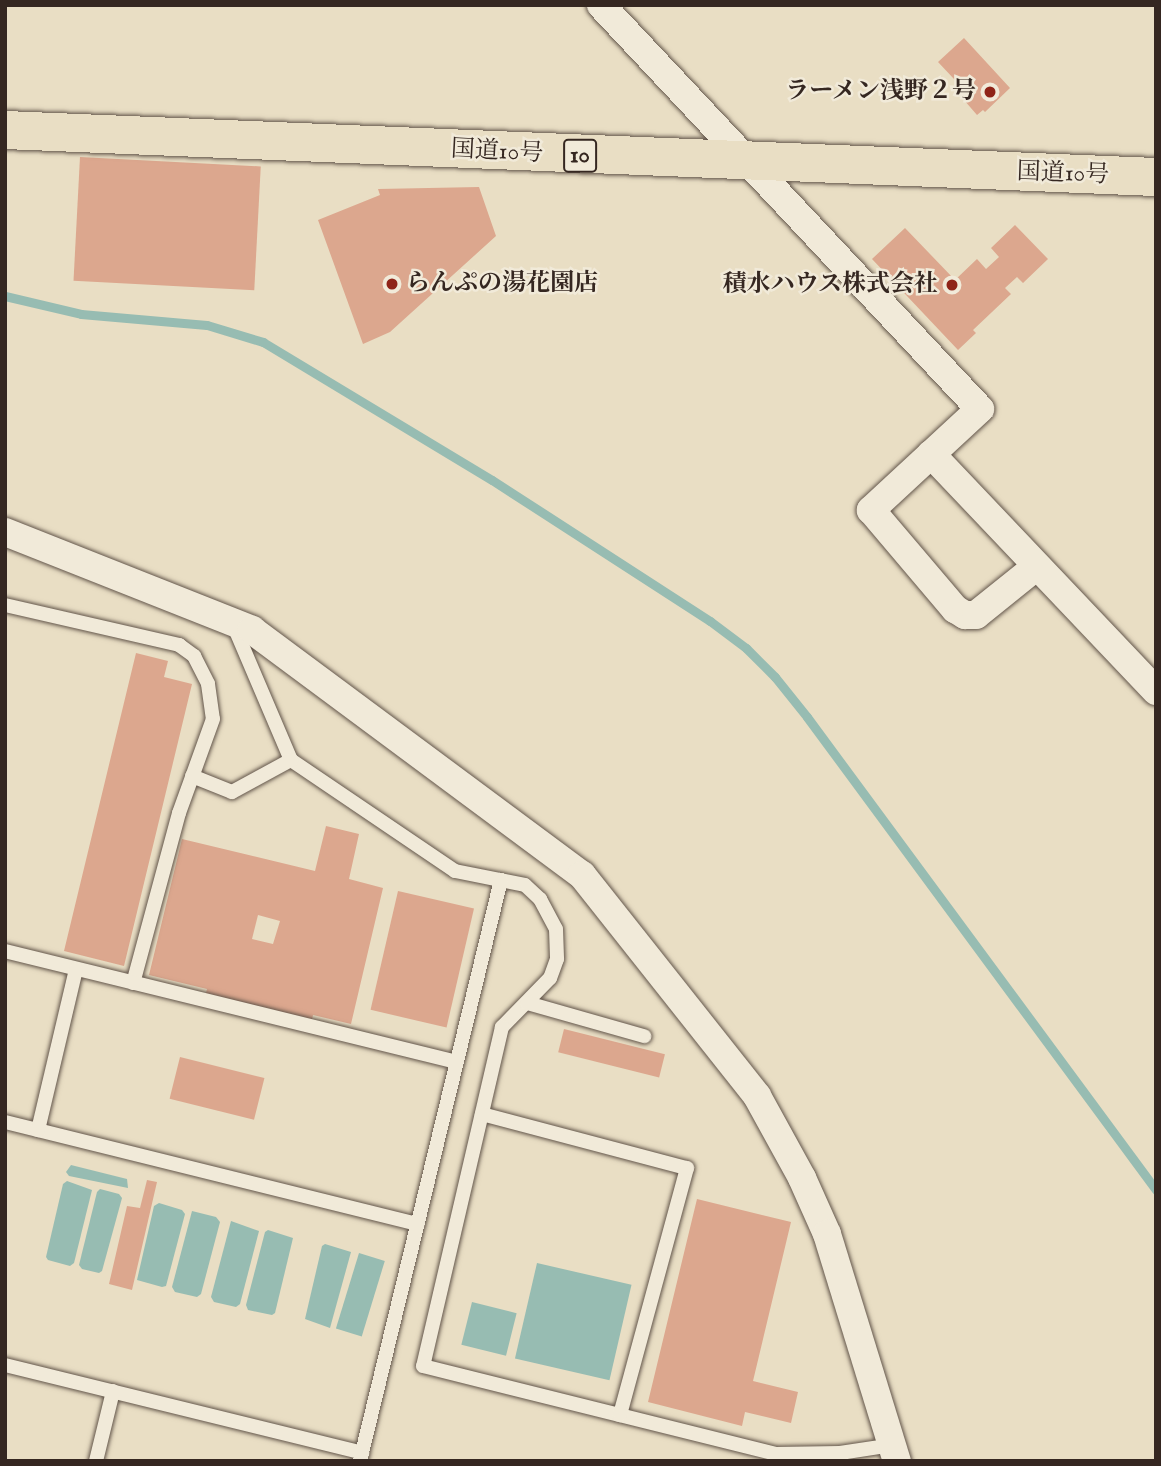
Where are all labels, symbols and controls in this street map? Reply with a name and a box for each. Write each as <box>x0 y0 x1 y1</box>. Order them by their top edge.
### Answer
place label: ラーメン浅野２号 <box>784 78 976 106</box>
marker: ラーメン浅野２号 <box>982 84 998 100</box>
street label: 国道10号 <box>450 135 544 169</box>
road number: 10 <box>562 136 598 176</box>
street label: 国道10号 <box>1016 158 1110 190</box>
place label: らんぷの湯花園店 <box>406 270 598 298</box>
place label: 積水ハウス株式会社 <box>722 271 938 299</box>
marker: らんぷの湯花園店 <box>384 276 400 292</box>
marker: 積水ハウス株式会社 <box>944 277 960 293</box>

